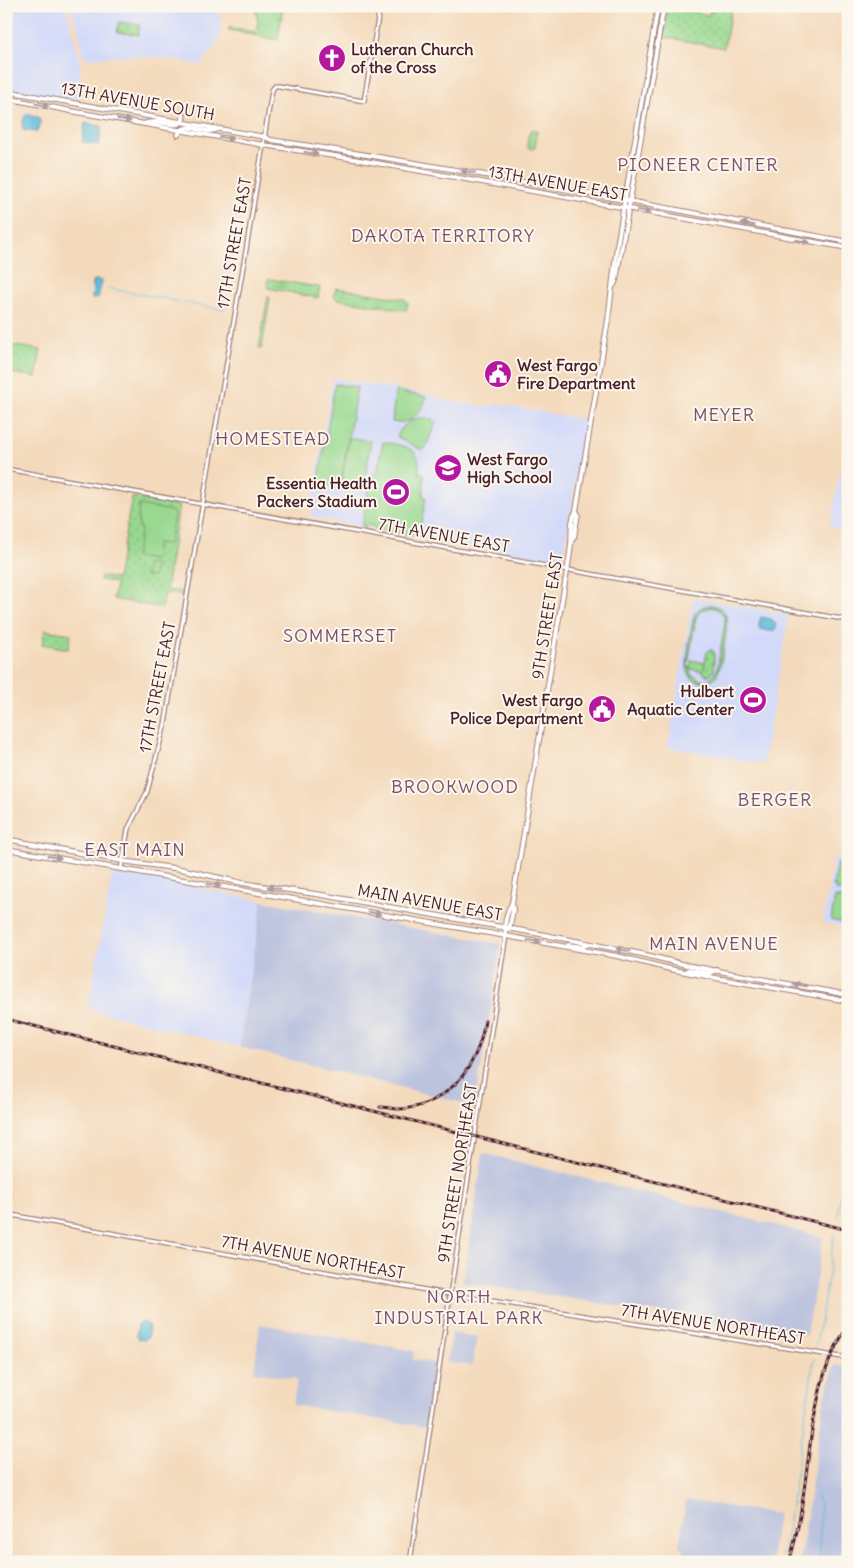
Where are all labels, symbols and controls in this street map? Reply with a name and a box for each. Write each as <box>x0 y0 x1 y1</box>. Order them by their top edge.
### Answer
place label: Lutheran Church of the Cross <box>351 39 473 77</box>
church icon: Lutheran Church of the Cross <box>317 43 347 73</box>
street label: 13TH AVENUE SOUTH <box>60 78 216 124</box>
one-way arrow <box>34 101 50 109</box>
one-way arrow <box>117 117 133 125</box>
one-way arrow <box>219 135 235 143</box>
one-way arrow <box>304 149 320 157</box>
district label: PIONEER CENTER <box>617 153 779 176</box>
street label: 13TH AVENUE EAST <box>487 161 629 205</box>
one-way arrow <box>460 168 476 176</box>
street label: 17TH STREET EAST <box>213 176 255 310</box>
one-way arrow <box>636 207 652 215</box>
one-way arrow <box>740 219 756 227</box>
district label: DAKOTA TERRITORY <box>351 224 535 247</box>
one-way arrow <box>796 238 812 246</box>
place label: West Fargo Fire Department <box>517 355 636 394</box>
public building icon: West Fargo Fire Department <box>483 359 513 389</box>
district label: MEYER <box>693 403 755 426</box>
district label: HOMESTEAD <box>215 427 331 450</box>
place label: West Fargo High School <box>467 449 552 488</box>
school or university icon: West Fargo High School <box>433 453 463 483</box>
place label: Essentia Health Packers Stadium <box>257 473 377 511</box>
sports icon: Essentia Health Packers Stadium <box>381 477 411 507</box>
street label: 7TH AVENUE EAST <box>377 514 511 556</box>
street label: 9TH STREET EAST <box>527 551 567 681</box>
street label: 17TH STREET EAST <box>134 620 180 754</box>
district label: SOMMERSET <box>283 624 397 647</box>
place label: Hulbert Aquatic Center <box>627 681 735 720</box>
sports icon: Hulbert Aquatic Center <box>738 685 768 715</box>
place label: West Fargo Police Department <box>450 690 584 729</box>
public building icon: West Fargo Police Department <box>587 694 617 724</box>
district label: BROOKWOOD <box>391 775 519 798</box>
district label: BERGER <box>738 788 812 811</box>
district label: EAST MAIN <box>84 838 186 861</box>
one-way arrow <box>47 853 63 861</box>
street label: MAIN AVENUE EAST <box>356 879 504 925</box>
one-way arrow <box>207 882 223 890</box>
one-way arrow <box>266 883 282 891</box>
one-way arrow <box>367 909 383 917</box>
district label: MAIN AVENUE <box>649 932 779 955</box>
one-way arrow <box>527 938 543 946</box>
one-way arrow <box>615 946 631 954</box>
one-way arrow <box>792 981 808 989</box>
street label: 9TH STREET NORTHEAST <box>433 1082 481 1264</box>
street label: 7TH AVENUE NORTHEAST <box>220 1231 406 1283</box>
district label: NORTH INDUSTRIAL PARK <box>374 1285 544 1329</box>
street label: 7TH AVENUE NORTHEAST <box>620 1300 806 1348</box>

